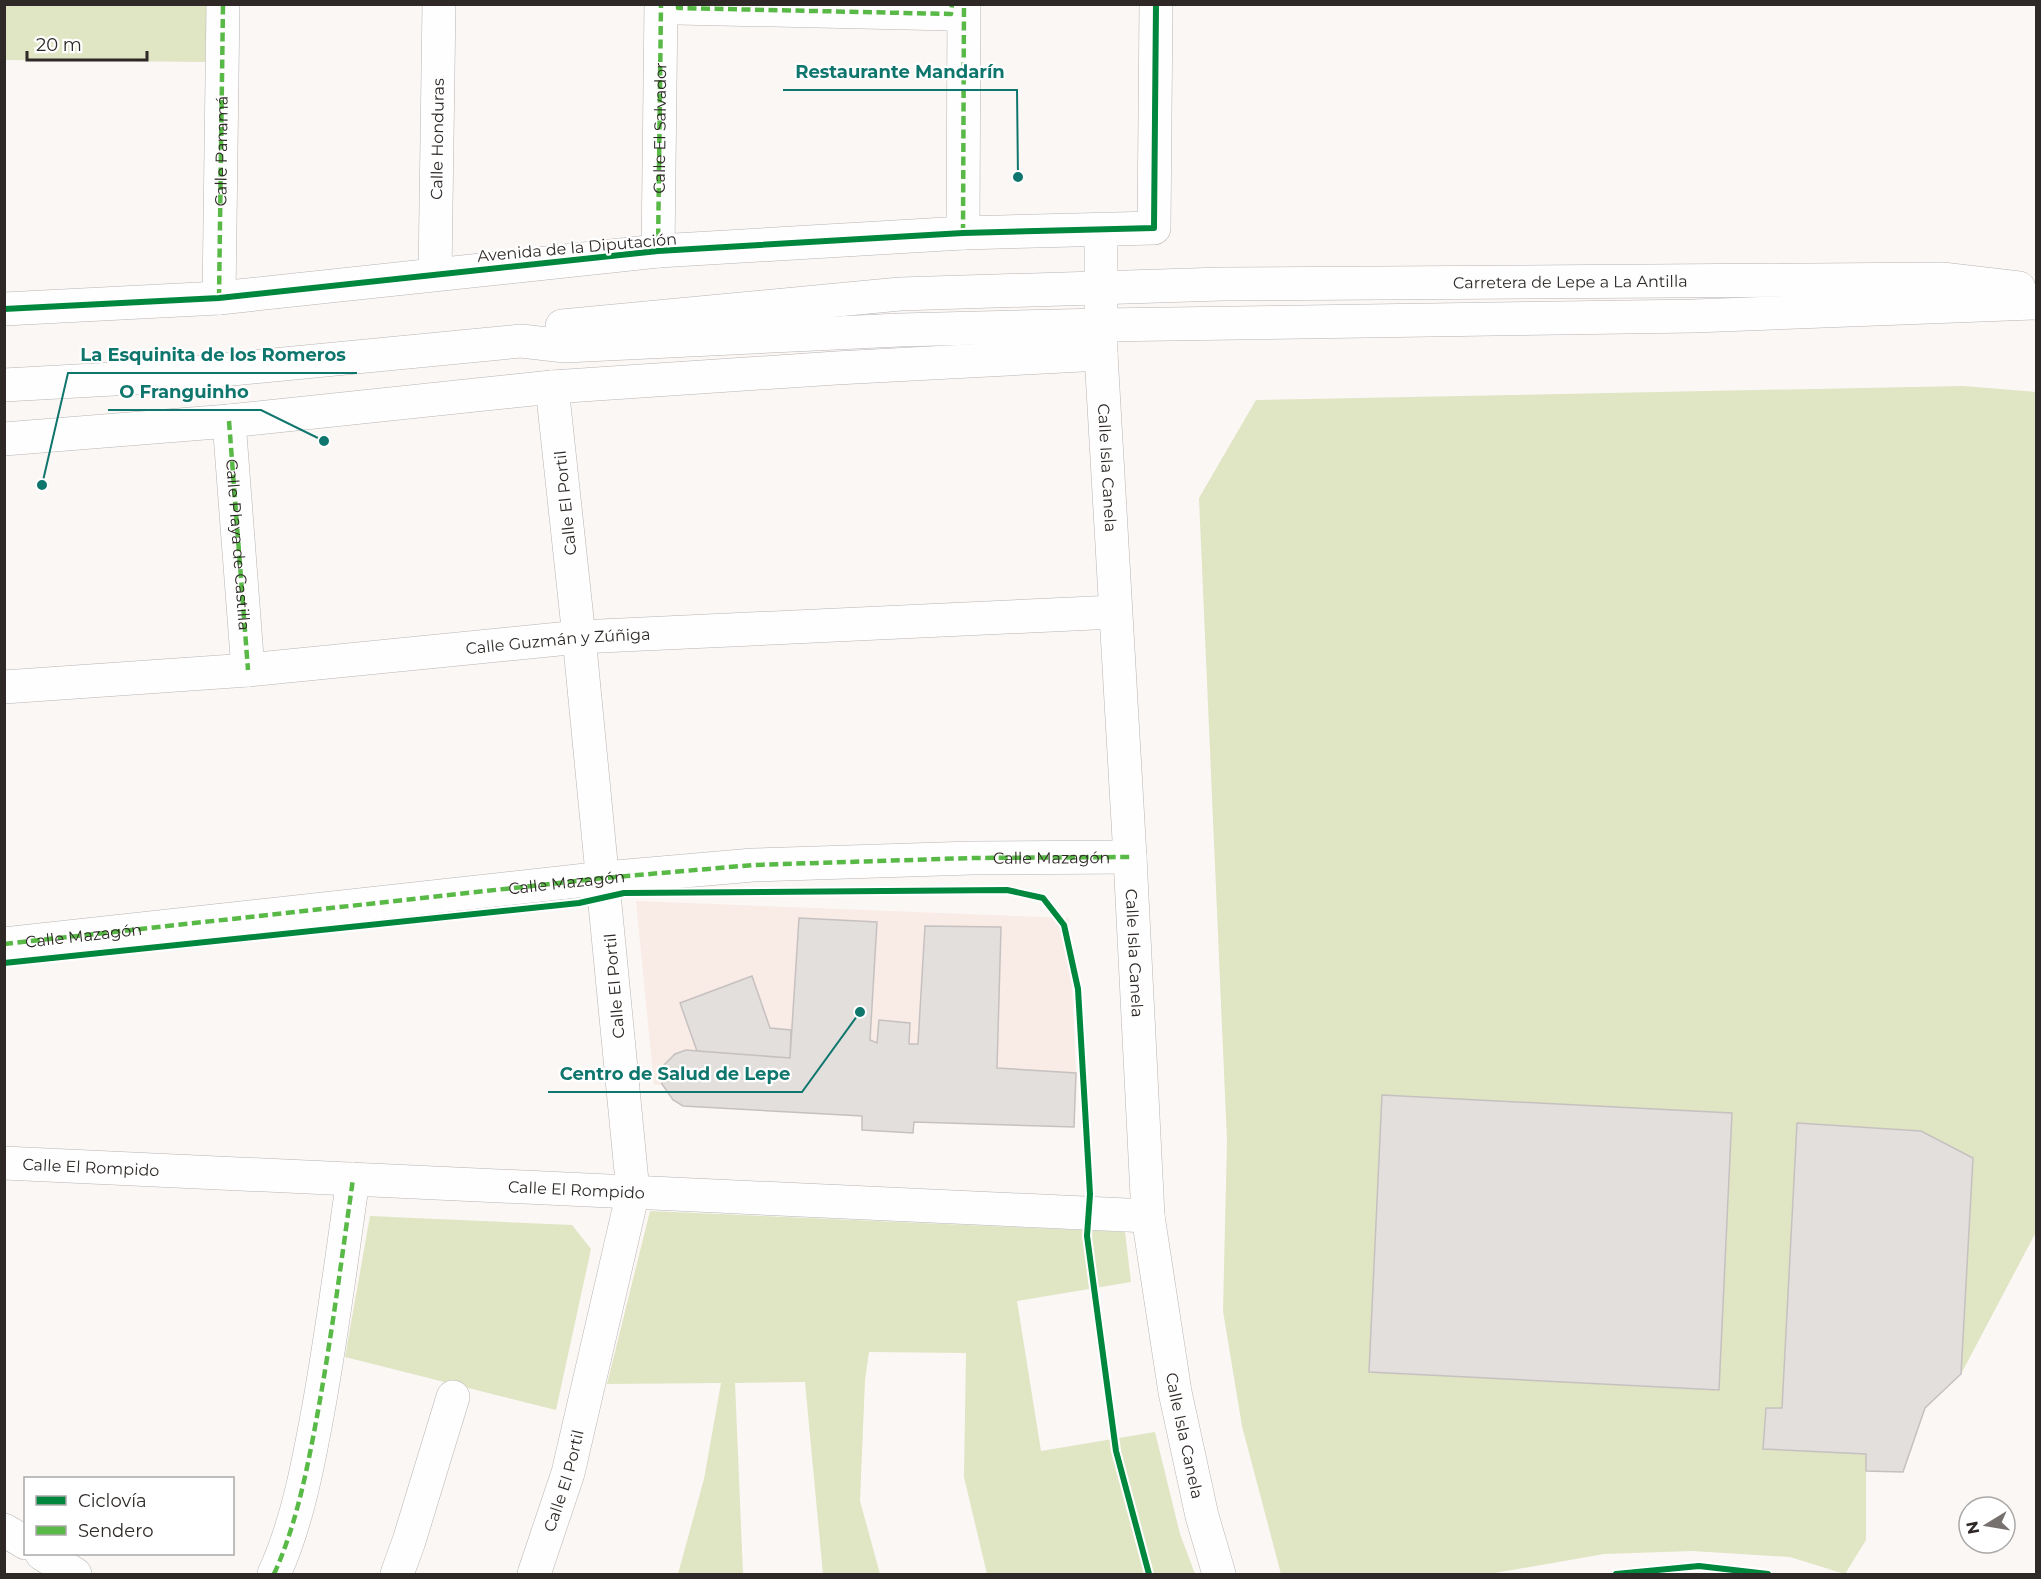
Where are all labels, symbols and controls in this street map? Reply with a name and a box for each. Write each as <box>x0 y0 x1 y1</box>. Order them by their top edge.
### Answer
scale bar <box>27 24 147 62</box>
text: 20 m <box>36 34 82 56</box>
callout: Restaurante Mandarín <box>783 54 1017 90</box>
text: Restaurante Mandarín <box>795 61 1005 83</box>
street label: Calle El Salvador <box>650 62 670 194</box>
street label: Calle Honduras <box>427 78 448 200</box>
street label: Calle Panamá <box>211 96 232 206</box>
street label: Avenida de la Diputación <box>477 229 678 266</box>
street label: Carretera de Lepe a La Antilla <box>1453 272 1688 292</box>
callout: La Esquinita de los Romeros <box>68 337 357 373</box>
text: La Esquinita de los Romeros <box>80 344 346 366</box>
callout: O Franguinho <box>108 374 261 410</box>
text: O Franguinho <box>119 381 249 403</box>
street label: Calle Isla Canela <box>1094 403 1120 533</box>
street label: Calle El Portil <box>551 450 580 556</box>
street label: Calle Playa de Castilla <box>222 458 254 631</box>
street label: Calle Guzmán y Zúñiga <box>465 625 651 658</box>
street label: Calle Mazagón <box>993 848 1110 868</box>
street label: Calle Mazagón <box>507 867 626 898</box>
street label: Calle Isla Canela <box>1122 888 1147 1018</box>
street label: Calle Mazagón <box>24 920 143 952</box>
street label: Calle El Portil <box>600 933 629 1039</box>
callout: Centro de Salud de Lepe <box>548 1056 802 1092</box>
text: Centro de Salud de Lepe <box>560 1063 790 1085</box>
street label: Calle El Rompido <box>22 1155 160 1180</box>
street label: Calle El Rompido <box>507 1177 645 1203</box>
street label: Calle Isla Canela <box>1162 1371 1207 1501</box>
street label: Calle El Portil <box>540 1428 588 1534</box>
legend <box>24 1477 234 1555</box>
text: Ciclovía <box>78 1490 147 1512</box>
north arrow <box>1957 1495 2017 1555</box>
text: Sendero <box>78 1520 153 1542</box>
text: N <box>1962 1520 1983 1536</box>

